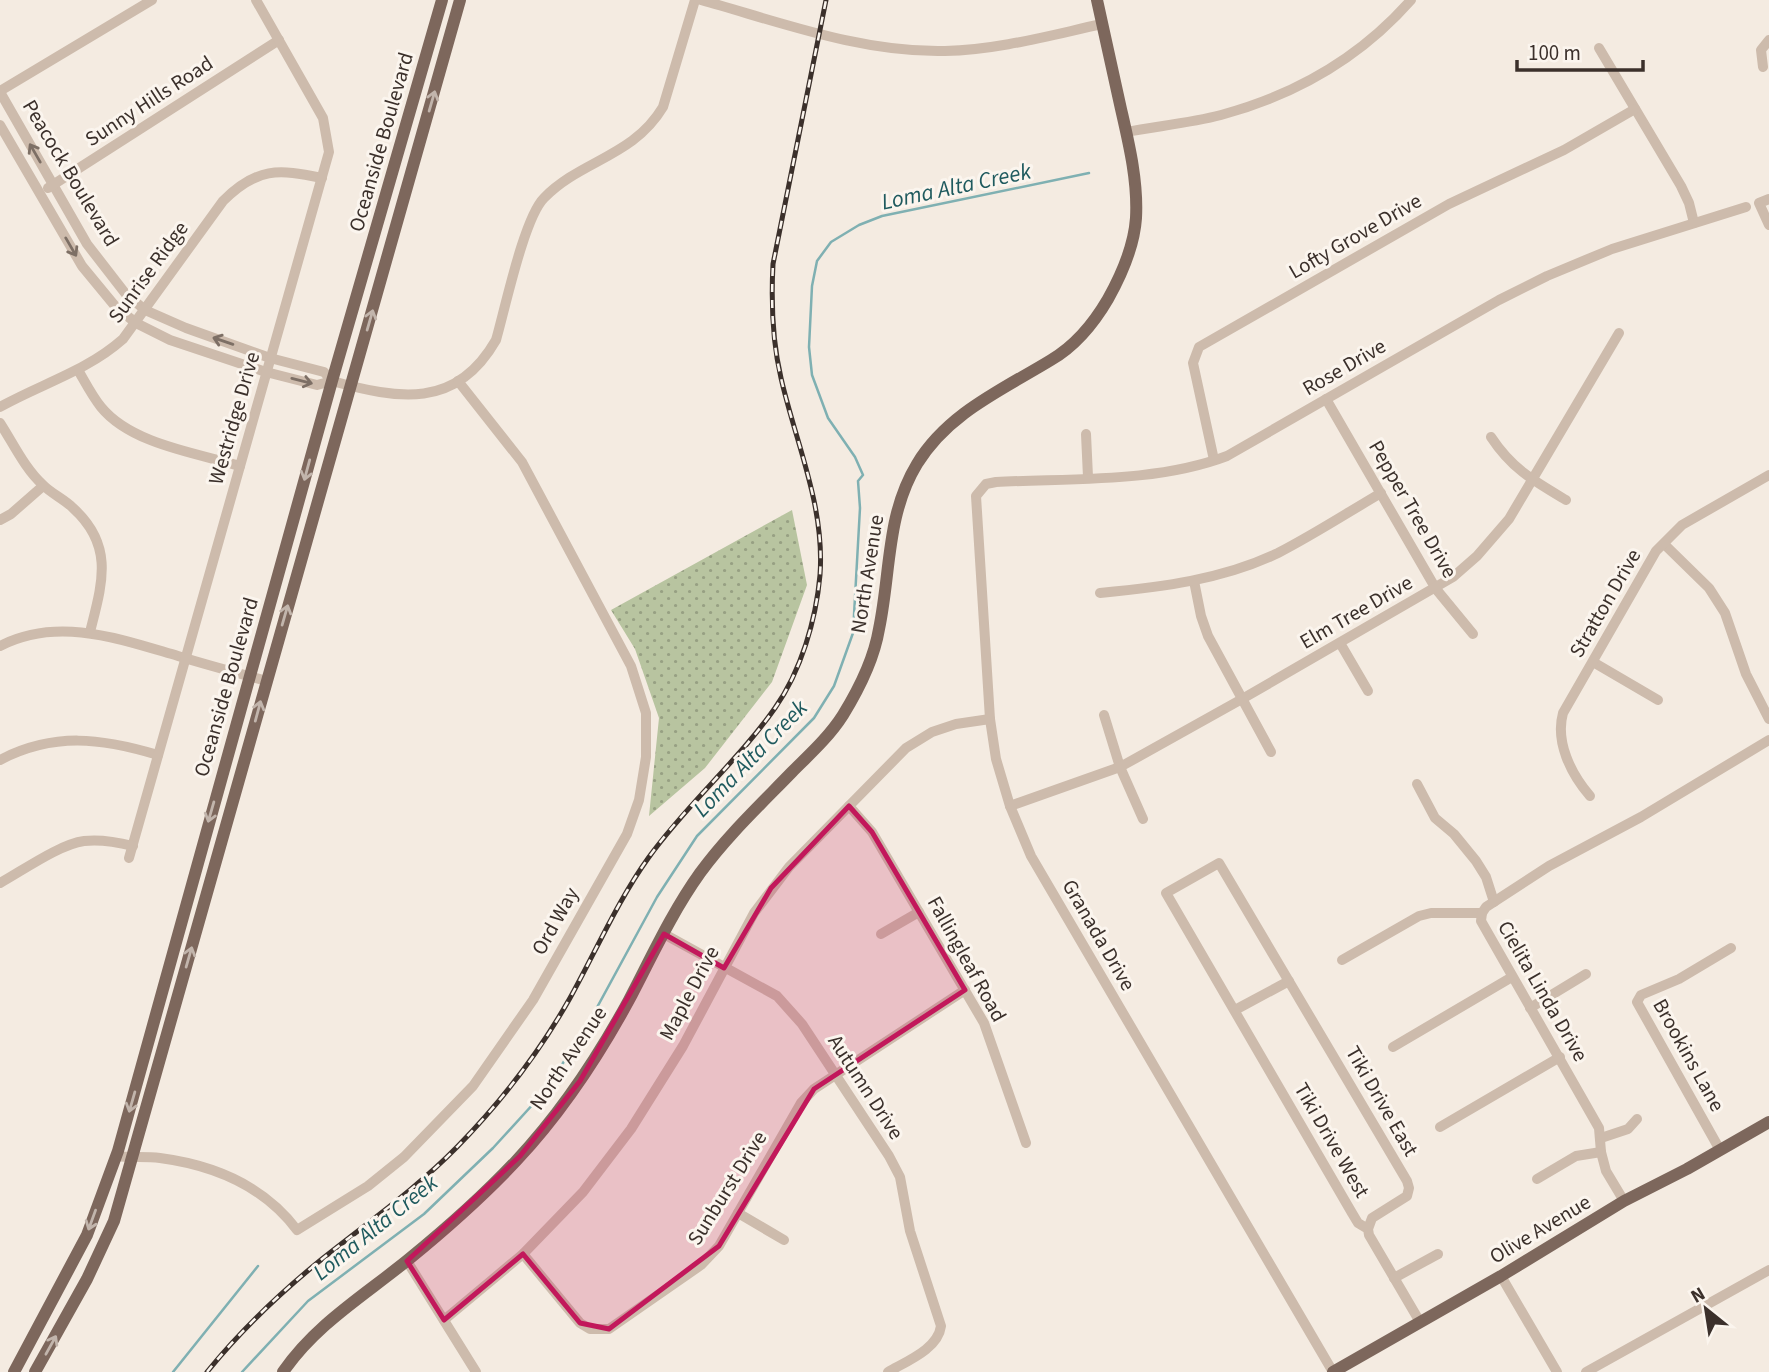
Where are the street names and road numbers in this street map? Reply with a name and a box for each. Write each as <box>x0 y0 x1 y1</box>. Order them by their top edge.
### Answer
street label: Sunny Hills Road <box>79 48 219 154</box>
street label: Oceanside Boulevard <box>341 49 421 235</box>
street label: Peacock Boulevard <box>15 94 127 252</box>
street label: Lofty Grove Drive <box>1283 186 1427 286</box>
street label: Sunrise Ridge <box>101 215 195 329</box>
street label: Rose Drive <box>1297 331 1391 403</box>
street label: Westridge Drive <box>201 348 267 488</box>
street label: Pepper Tree Drive <box>1361 434 1465 584</box>
street label: North Avenue <box>843 513 891 635</box>
street label: Stratton Drive <box>1562 543 1648 663</box>
street label: Elm Tree Drive <box>1294 568 1418 656</box>
street label: Oceanside Boulevard <box>186 594 266 780</box>
street label: Granada Drive <box>1055 874 1143 996</box>
street label: Ord Way <box>524 881 586 960</box>
street label: Fallingleaf Road <box>920 891 1014 1027</box>
street label: Cielita Linda Drive <box>1490 915 1596 1067</box>
street label: Maple Drive <box>652 940 726 1046</box>
street label: Brookins Lane <box>1646 993 1732 1117</box>
street label: North Avenue <box>522 1000 614 1116</box>
street label: Autumn Drive <box>821 1029 911 1145</box>
street label: Tiki Drive East <box>1338 1040 1426 1162</box>
street label: Tiki Drive West <box>1287 1077 1377 1203</box>
street label: Sunburst Drive <box>680 1125 774 1251</box>
street label: Olive Avenue <box>1484 1187 1596 1271</box>

